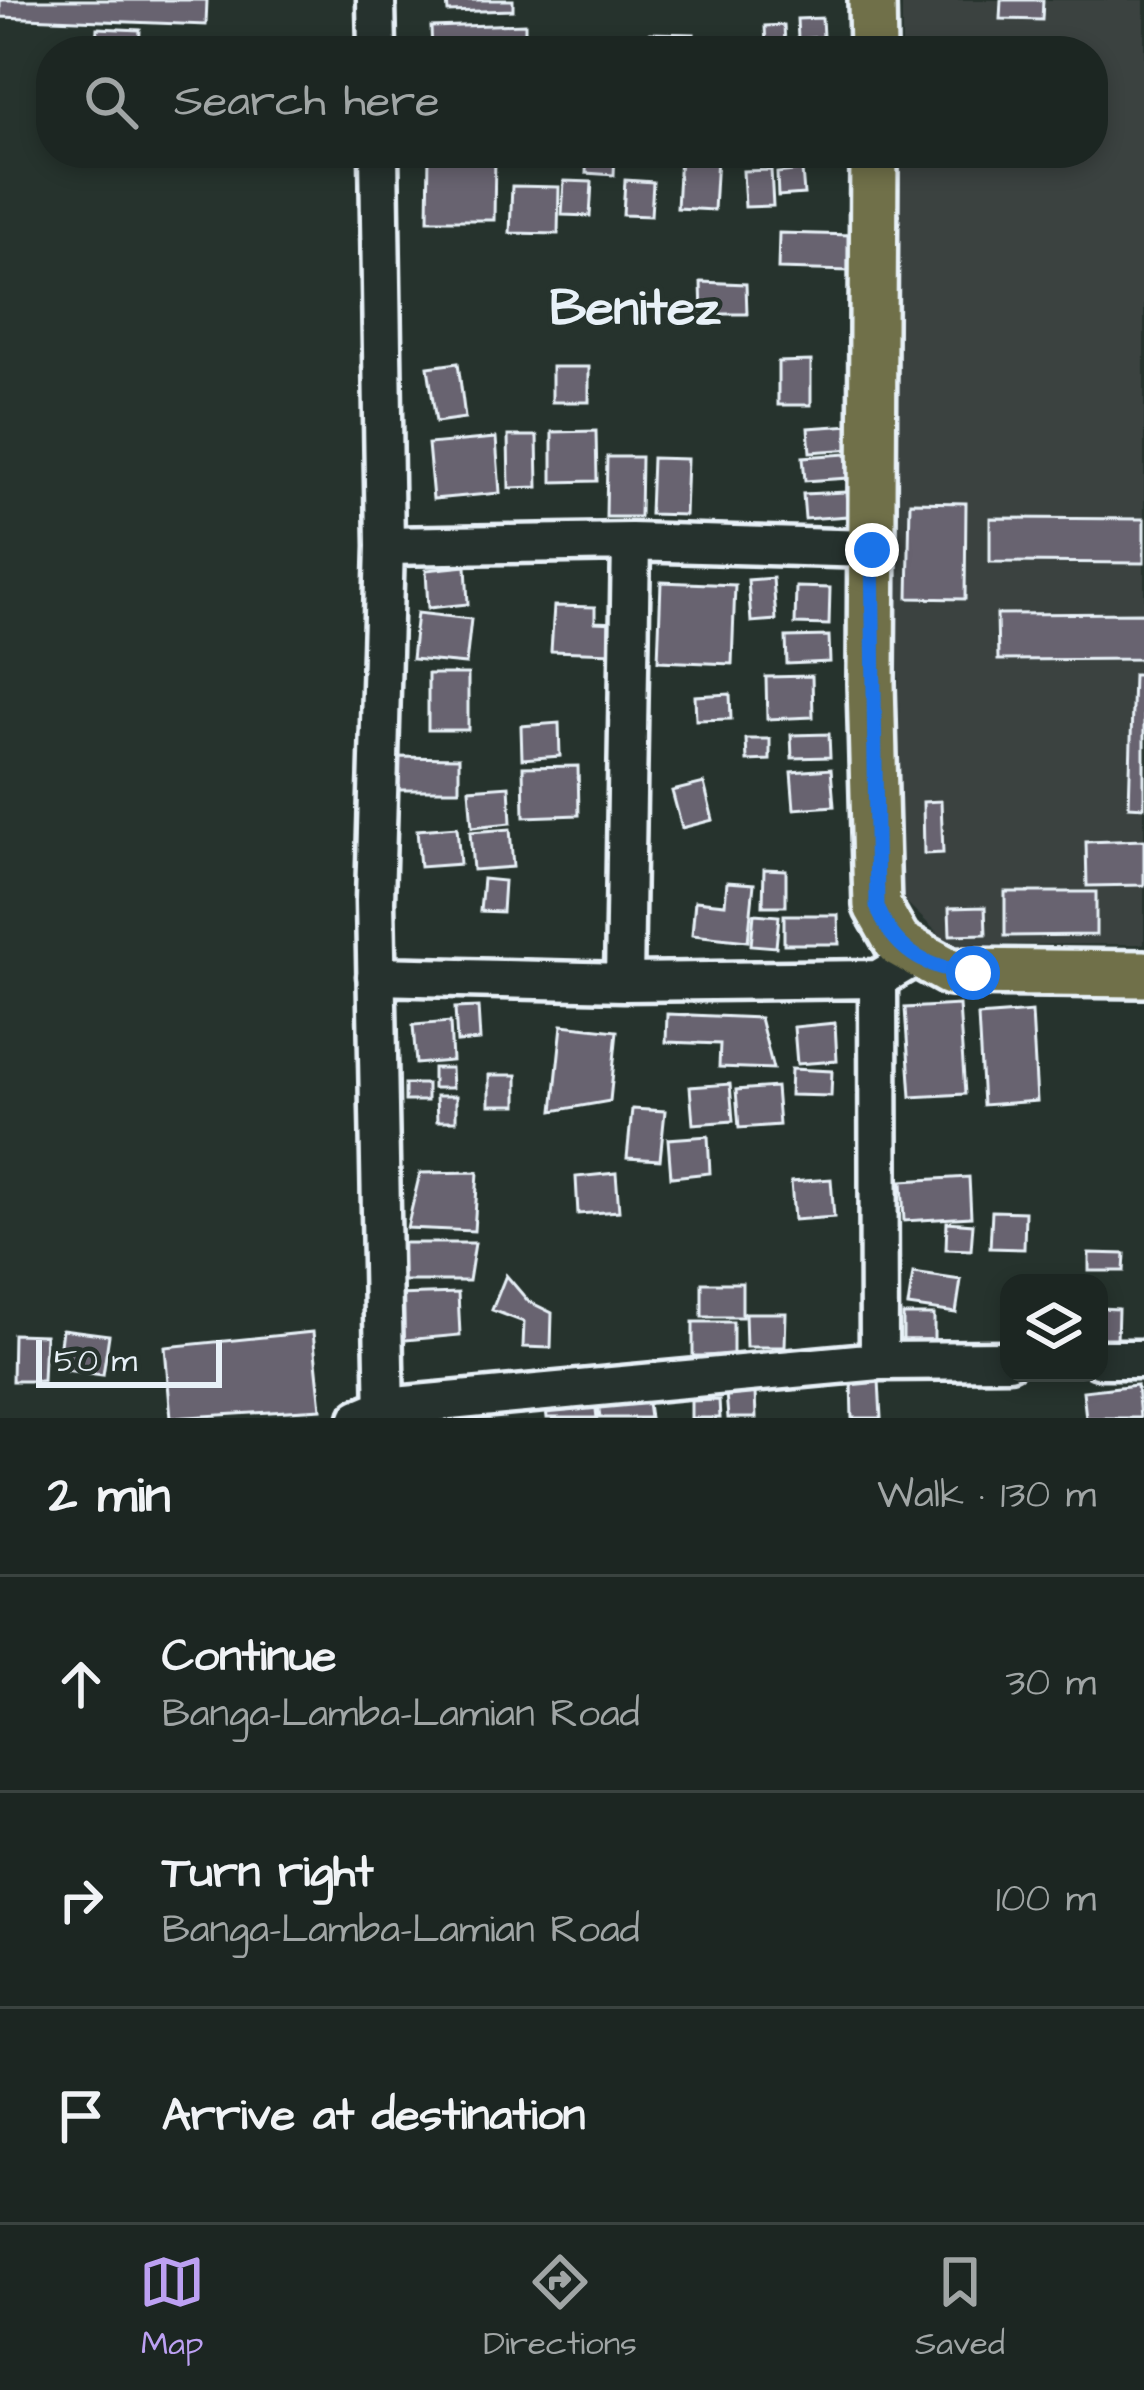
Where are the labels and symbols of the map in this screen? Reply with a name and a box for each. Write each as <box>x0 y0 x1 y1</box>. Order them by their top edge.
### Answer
district label: Benitez <box>550 274 721 345</box>
route end <box>845 523 899 577</box>
route start <box>946 946 1000 1000</box>
scale bar <box>36 1334 222 1387</box>

